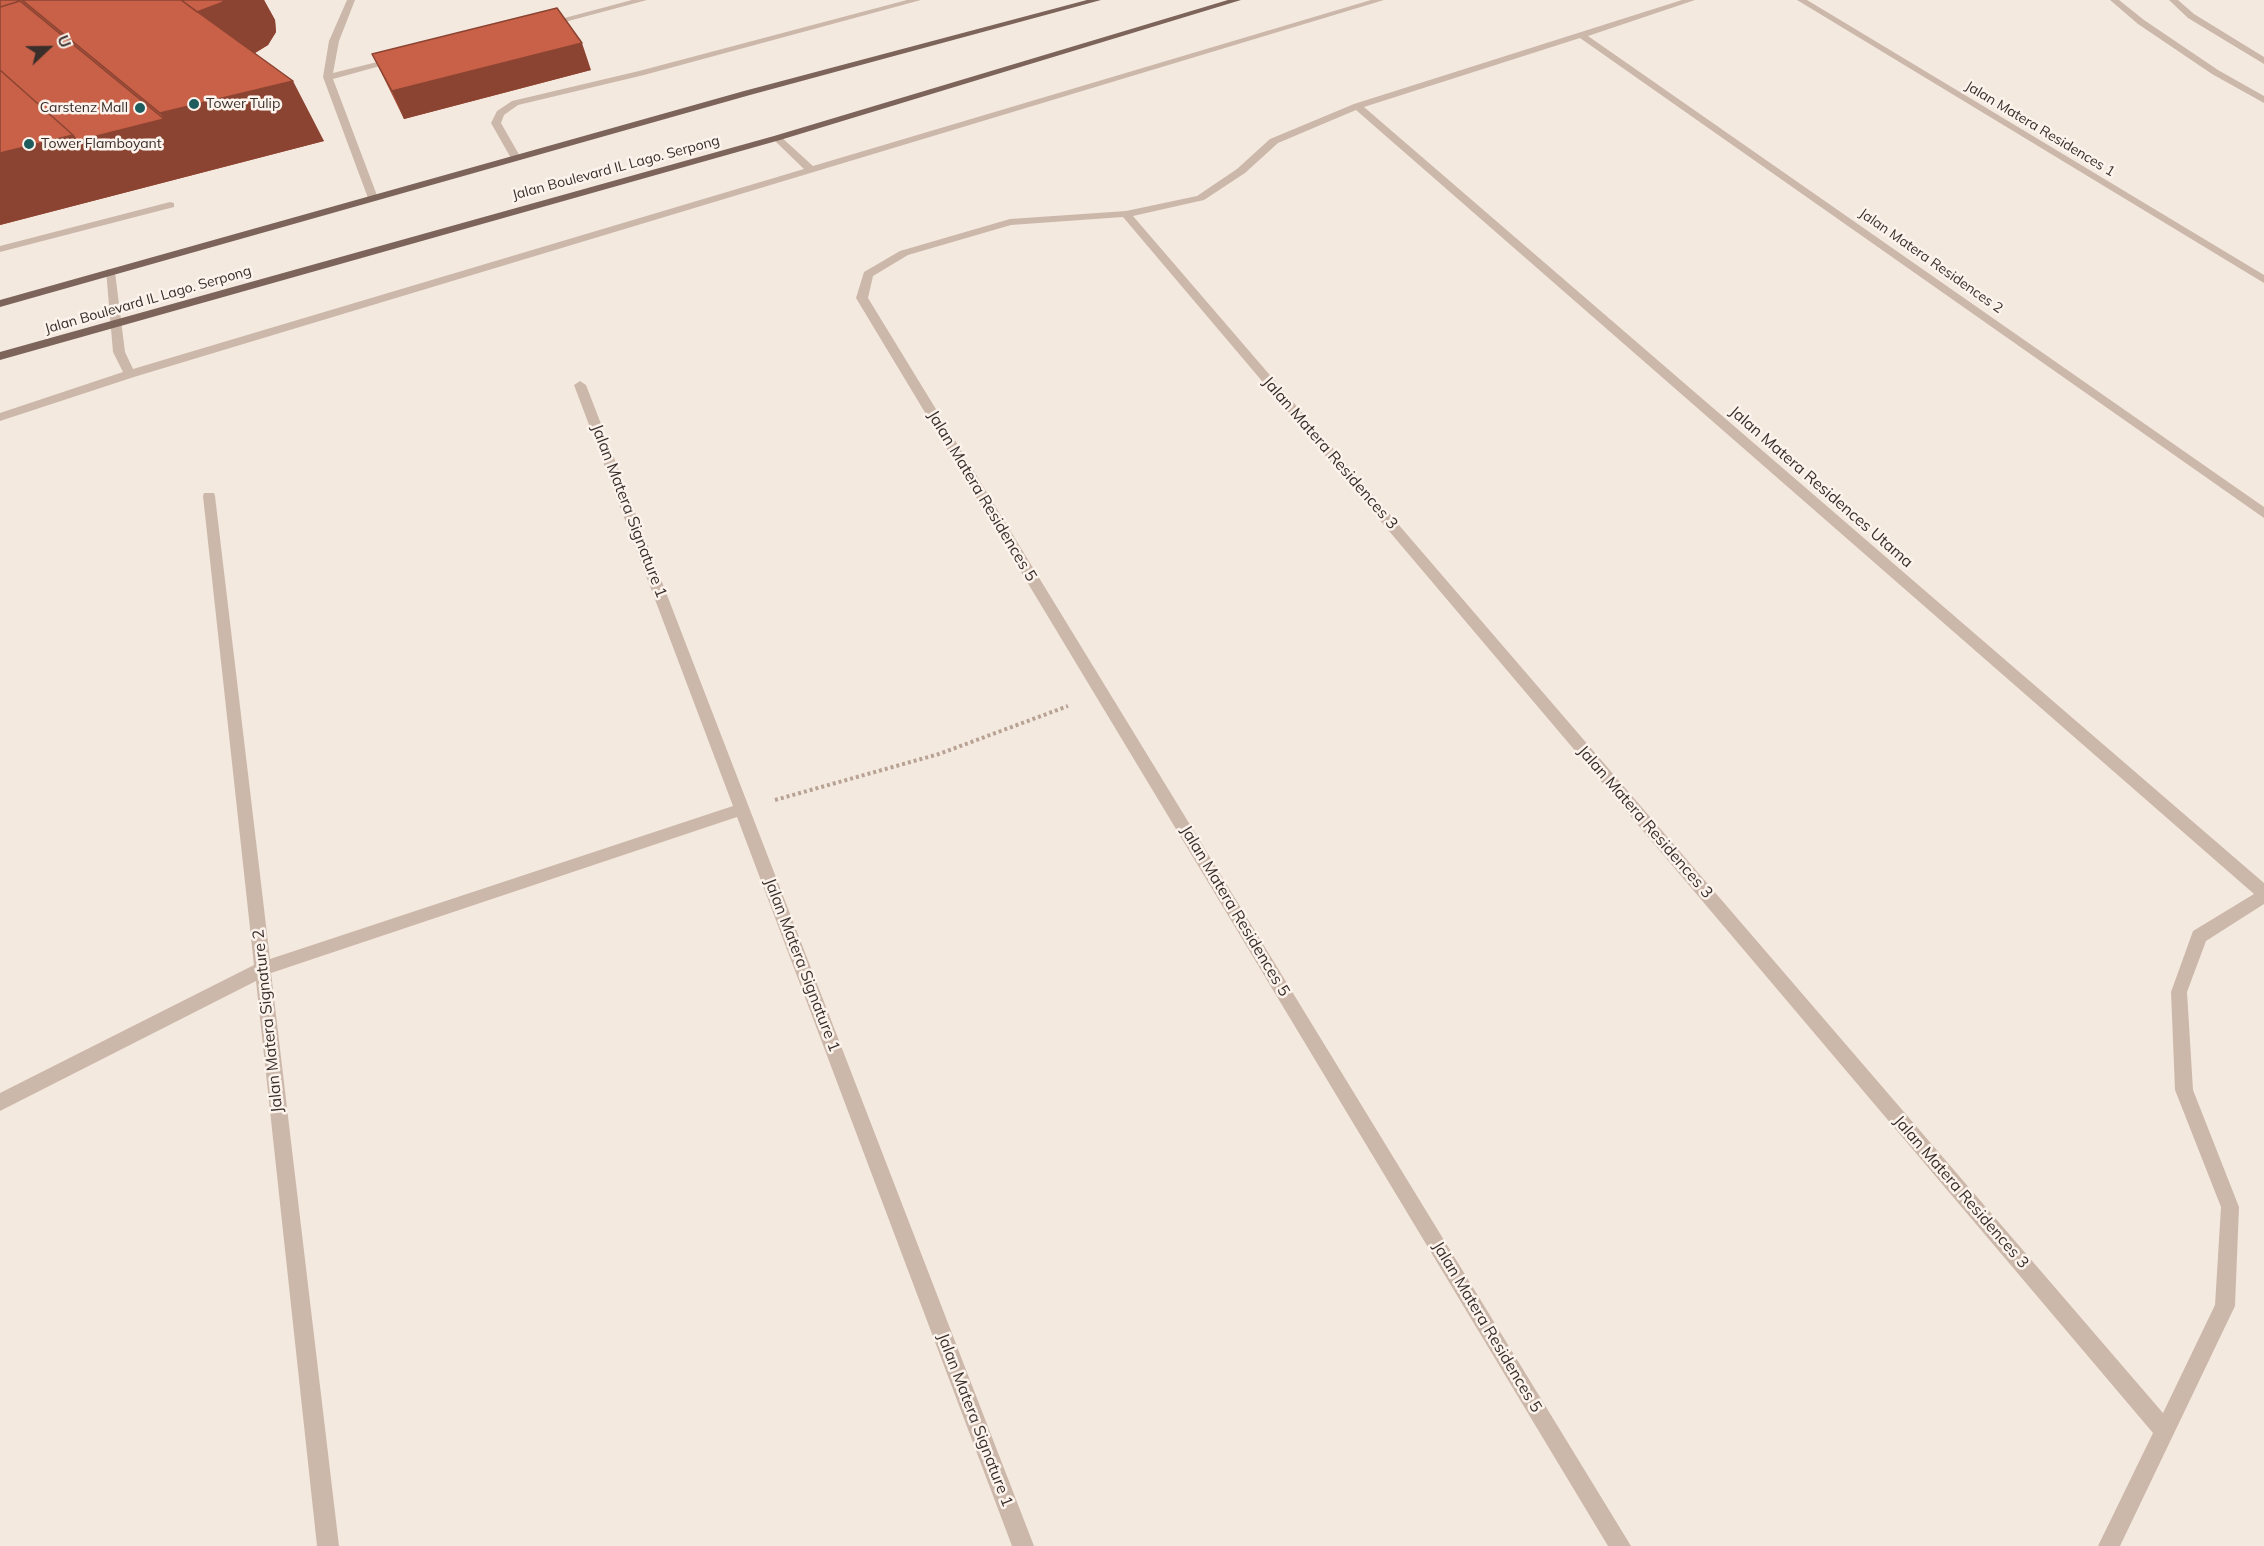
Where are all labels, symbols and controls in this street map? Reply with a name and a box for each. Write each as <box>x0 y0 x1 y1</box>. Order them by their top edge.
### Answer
north arrow <box>18 18 78 78</box>
text: U <box>53 32 76 50</box>
street label: Jalan Matera Residences 1 <box>1962 78 2118 180</box>
place label: Tower Tulip <box>206 96 280 112</box>
marker: Tower Tulip <box>187 97 201 111</box>
place label: Carstenz Mall <box>40 100 128 116</box>
marker: Carstenz Mall <box>133 101 147 115</box>
street label: Jalan Boulevard IL Lago. Serpong <box>510 132 722 204</box>
place label: Tower Flamboyant <box>41 136 162 152</box>
marker: Tower Flamboyant <box>22 137 36 151</box>
street label: Jalan Matera Residences 2 <box>1856 205 2006 317</box>
street label: Jalan Boulevard IL Lago. Serpong <box>43 262 253 338</box>
street label: Jalan Matera Residences 3 <box>1258 373 1402 533</box>
street label: Jalan Matera Residences Utama <box>1725 402 1917 572</box>
street label: Jalan Matera Residences 5 <box>923 407 1041 585</box>
street label: Jalan Matera Signature 1 <box>587 422 671 600</box>
street label: Jalan Matera Residences 3 <box>1573 742 1717 902</box>
street label: Jalan Matera Residences 5 <box>1176 822 1294 1000</box>
street label: Jalan Matera Signature 1 <box>760 876 844 1054</box>
street label: Jalan Matera Signature 2 <box>249 928 287 1114</box>
street label: Jalan Matera Residences 3 <box>1889 1112 2033 1272</box>
street label: Jalan Matera Residences 5 <box>1428 1238 1546 1416</box>
street label: Jalan Matera Signature 1 <box>933 1331 1017 1509</box>

